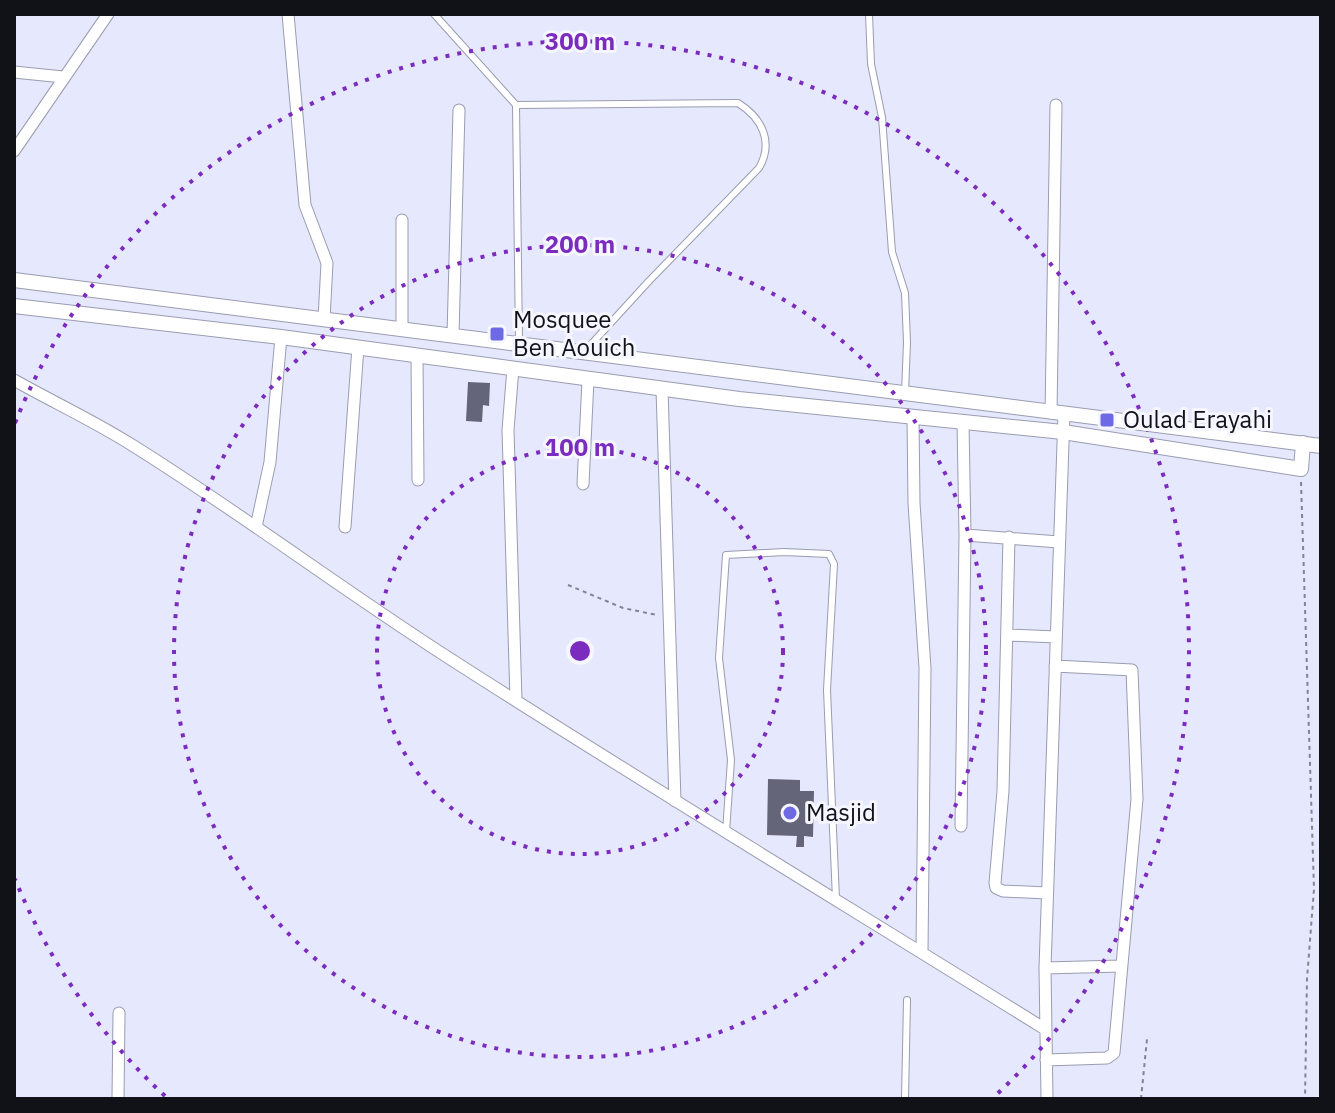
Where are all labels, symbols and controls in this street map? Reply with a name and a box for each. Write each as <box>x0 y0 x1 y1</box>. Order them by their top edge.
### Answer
text: 300 m <box>545 25 615 57</box>
text: 200 m <box>545 228 615 260</box>
place label: Mosquee Ben Aouich <box>513 303 635 363</box>
marker: Mosquee Ben Aouich <box>488 325 506 343</box>
place label: Oulad Erayahi <box>1123 403 1272 435</box>
marker: Oulad Erayahi <box>1098 411 1116 429</box>
text: 100 m <box>545 431 615 463</box>
centre of rings <box>566 637 594 665</box>
place label: Masjid <box>806 796 876 828</box>
marker: Masjid <box>781 804 799 822</box>

